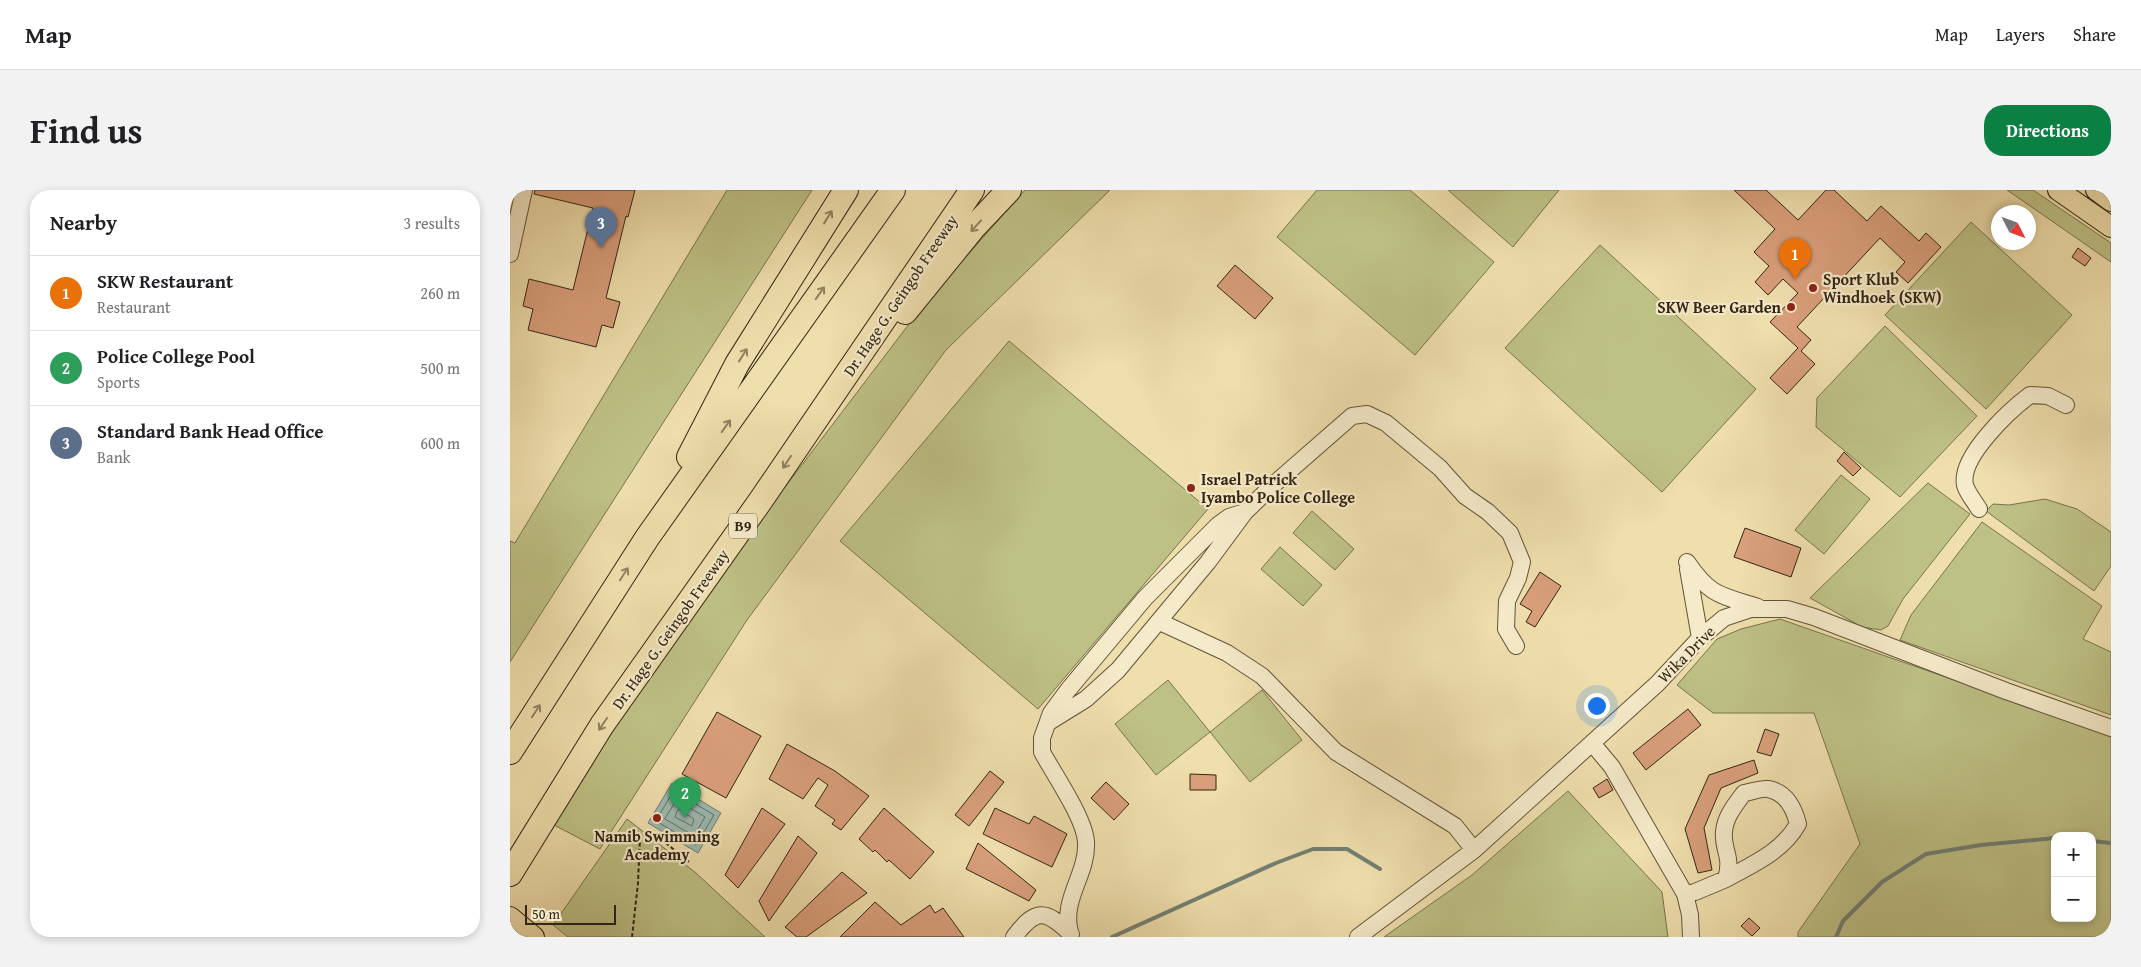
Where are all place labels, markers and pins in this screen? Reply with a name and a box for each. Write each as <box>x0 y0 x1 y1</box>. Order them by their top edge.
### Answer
pin: 3 <box>585 207 617 248</box>
pin: 1 <box>1779 238 1811 279</box>
place label: Sport Klub Windhoek (SKW) <box>1823 267 1942 309</box>
marker: Sport Klub Windhoek (SKW) <box>1807 282 1819 294</box>
place label: SKW Beer Garden <box>1657 295 1782 319</box>
marker: SKW Beer Garden <box>1785 301 1797 313</box>
place label: Israel Patrick Iyambo Police College <box>1201 467 1355 509</box>
marker: Israel Patrick Iyambo Police College <box>1185 482 1197 494</box>
pin: 2 <box>669 777 701 818</box>
marker: Namib Swimming Academy <box>651 812 663 824</box>
place label: Namib Swimming Academy <box>595 824 720 866</box>

